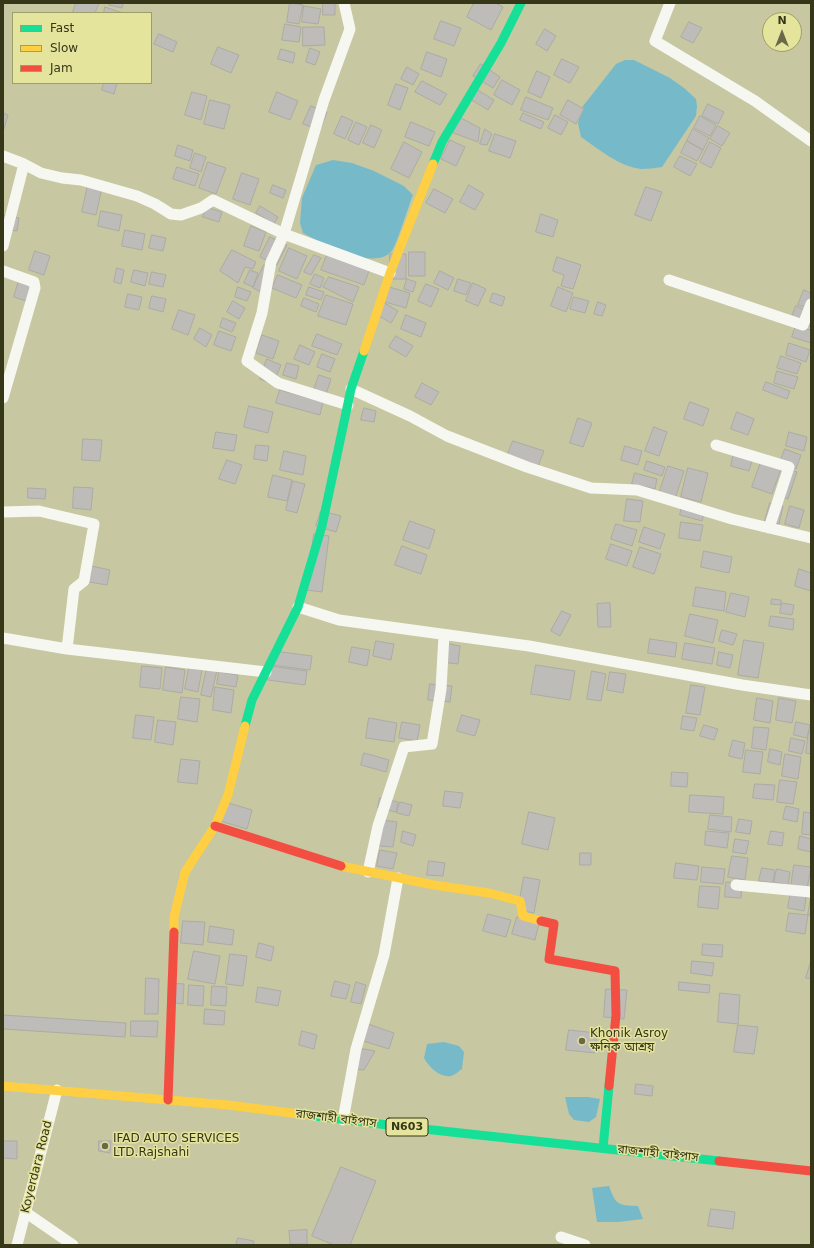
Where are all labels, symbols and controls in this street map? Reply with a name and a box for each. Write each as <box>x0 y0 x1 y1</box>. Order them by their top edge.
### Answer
legend <box>12 12 152 84</box>
north arrow <box>762 12 802 52</box>
text: N <box>777 14 787 27</box>
text: Fast <box>50 21 74 35</box>
text: Slow <box>50 41 78 55</box>
text: Jam <box>50 61 73 75</box>
place label: Khonik Asroy ক্ষনিক আশ্রয় <box>590 1027 668 1055</box>
marker: Khonik Asroy ক্ষনিক আশ্রয় <box>577 1036 587 1046</box>
street label: রাজশাহী বাইপাস <box>295 1107 377 1131</box>
road number: N603 <box>386 1118 428 1136</box>
street label: Koyerdara Road <box>19 1119 55 1215</box>
place label: IFAD AUTO SERVICES LTD.Rajshahi <box>113 1132 239 1160</box>
marker: IFAD AUTO SERVICES LTD.Rajshahi <box>100 1141 110 1151</box>
street label: রাজশাহী বাইপাস <box>617 1143 699 1165</box>

